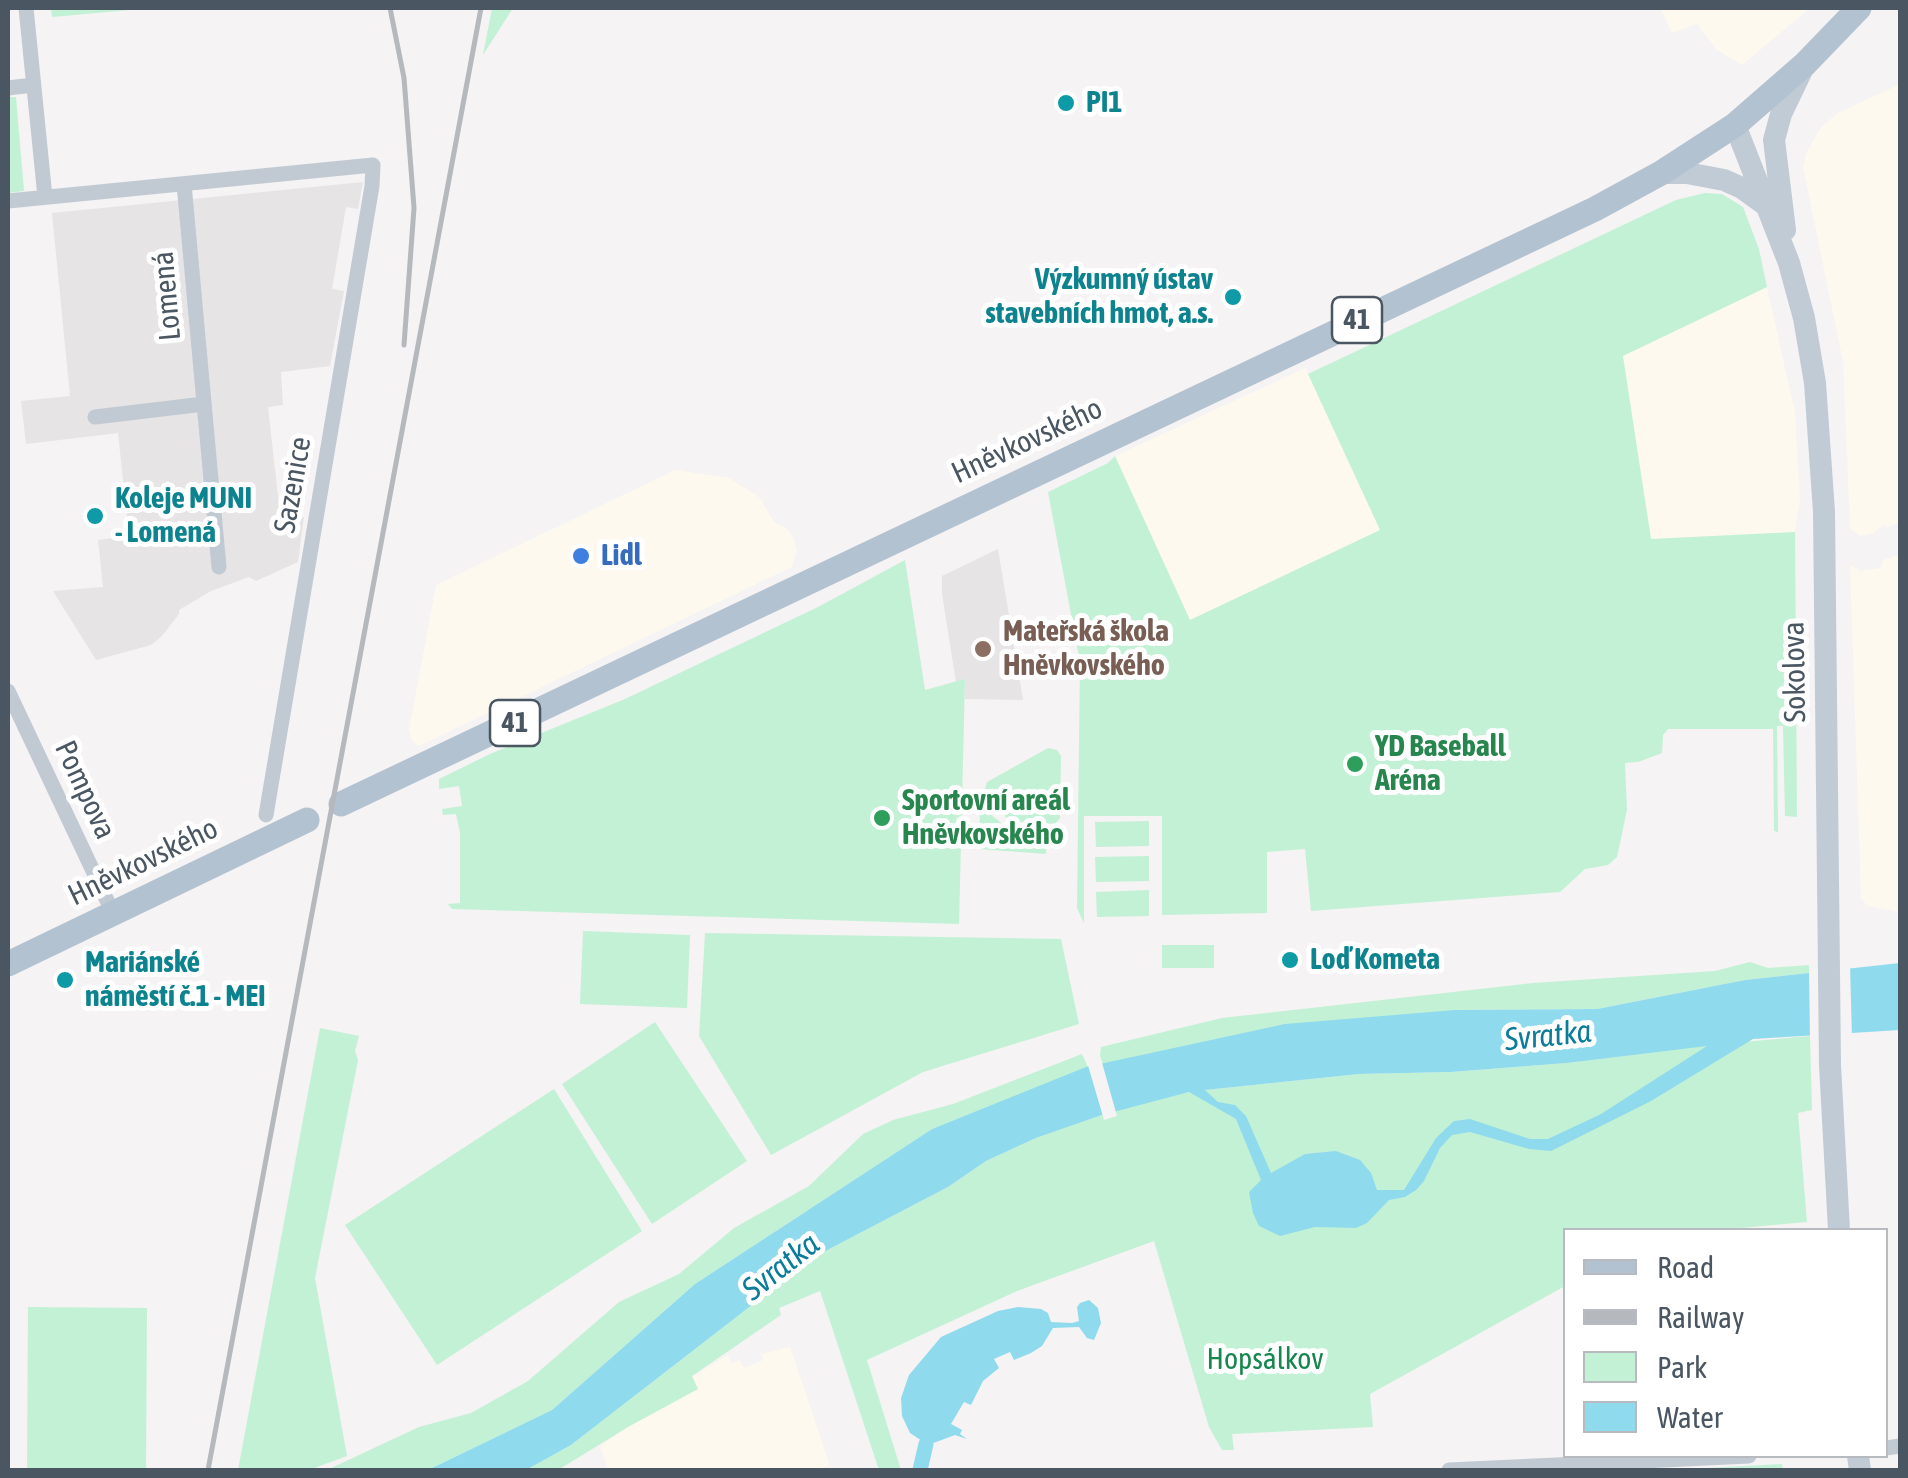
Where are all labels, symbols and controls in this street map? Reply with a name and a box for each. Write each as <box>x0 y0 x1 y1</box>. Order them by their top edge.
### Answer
place label: PI1 <box>1086 85 1122 121</box>
marker: PI1 <box>1055 92 1077 114</box>
street label: Lomená <box>145 250 189 342</box>
place label: Výzkumný ústav stavebních hmot, a.s. <box>985 262 1213 332</box>
marker: Výzkumný ústav stavebních hmot, a.s. <box>1222 286 1244 308</box>
road number: 41 <box>1332 297 1382 343</box>
street label: Hněvkovského <box>946 390 1108 492</box>
street label: Sazenice <box>267 434 319 536</box>
place label: Koleje MUNI - Lomená <box>115 481 252 552</box>
marker: Koleje MUNI - Lomená <box>84 505 106 527</box>
place label: Lidl <box>601 538 642 574</box>
marker: Lidl <box>570 545 592 567</box>
place label: Mateřská škola Hněvkovského <box>1003 614 1169 684</box>
street label: Sokolova <box>1776 621 1814 723</box>
marker: Mateřská škola Hněvkovského <box>972 638 994 660</box>
road number: 41 <box>490 700 540 746</box>
place label: YD Baseball Aréna <box>1375 729 1506 800</box>
street label: Pompova <box>47 735 123 845</box>
marker: YD Baseball Aréna <box>1344 753 1366 775</box>
place label: Sportovní areál Hněvkovského <box>902 783 1070 854</box>
marker: Sportovní areál Hněvkovského <box>871 807 893 829</box>
street label: Hněvkovského <box>62 810 224 914</box>
place label: Loď Kometa <box>1310 942 1440 978</box>
place label: Mariánské náměstí č.1 - MEI <box>85 945 266 1016</box>
marker: Loď Kometa <box>1279 949 1301 971</box>
marker: Mariánské náměstí č.1 - MEI <box>54 969 76 991</box>
water label: Svratka <box>1503 1012 1593 1060</box>
water label: Svratka <box>735 1225 827 1309</box>
legend <box>1563 1228 1888 1458</box>
text: Road <box>1657 1250 1714 1284</box>
text: Railway <box>1657 1300 1744 1334</box>
park label: Hopsálkov <box>1207 1342 1323 1378</box>
text: Park <box>1657 1350 1707 1384</box>
text: Water <box>1657 1400 1723 1434</box>

